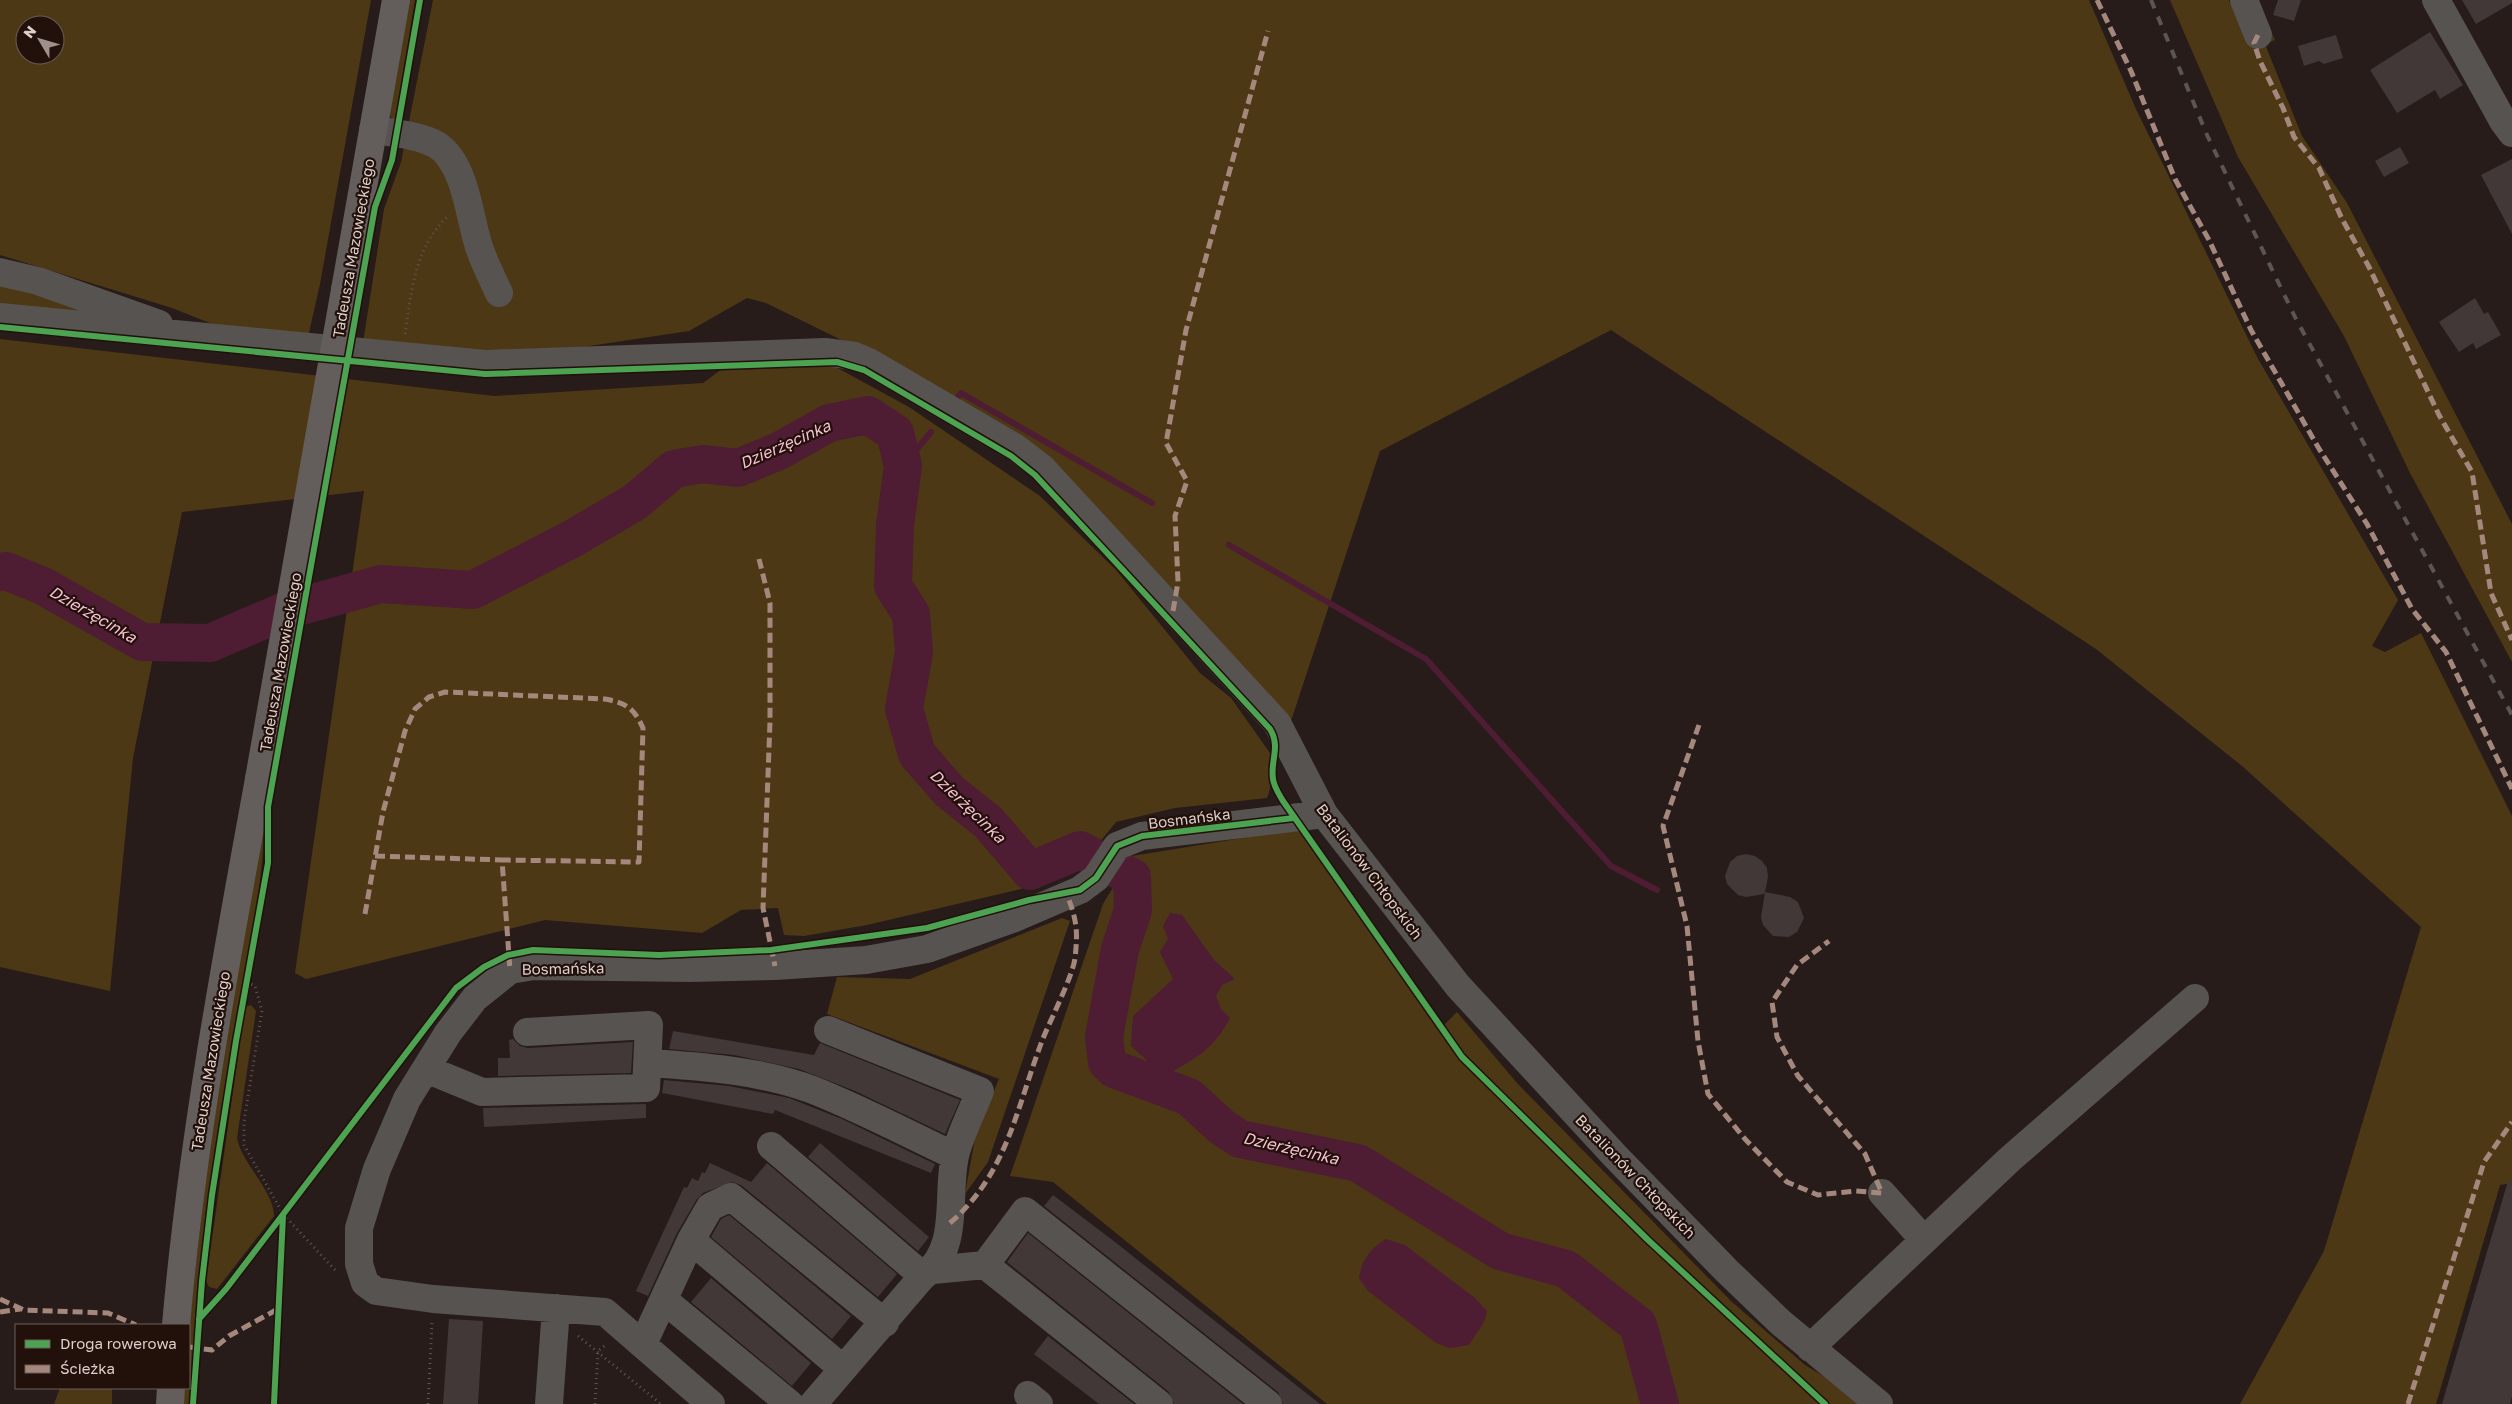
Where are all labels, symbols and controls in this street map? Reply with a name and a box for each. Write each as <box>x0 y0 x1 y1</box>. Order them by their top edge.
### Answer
north arrow <box>15 15 65 65</box>
text: N <box>19 22 39 41</box>
street label: Tadeusza Mazowieckiego <box>328 157 378 339</box>
water label: Dzierżęcinka <box>737 415 834 473</box>
street label: Tadeusza Mazowieckiego <box>255 571 305 753</box>
water label: Dzierżęcinka <box>46 581 141 647</box>
water label: Dzierżęcinka <box>926 765 1011 848</box>
street label: Batalionów Chłopskich <box>1313 800 1427 942</box>
street label: Bosmańska <box>1147 804 1231 832</box>
street label: Bosmańska <box>521 958 605 978</box>
street label: Tadeusza Mazowieckiego <box>187 970 233 1152</box>
street label: Batalionów Chłopskich <box>1572 1110 1700 1242</box>
water label: Dzierżęcinka <box>1241 1127 1342 1169</box>
legend <box>15 1324 190 1389</box>
text: Droga rowerowa <box>60 1334 177 1352</box>
text: Ścieżka <box>60 1359 115 1377</box>

